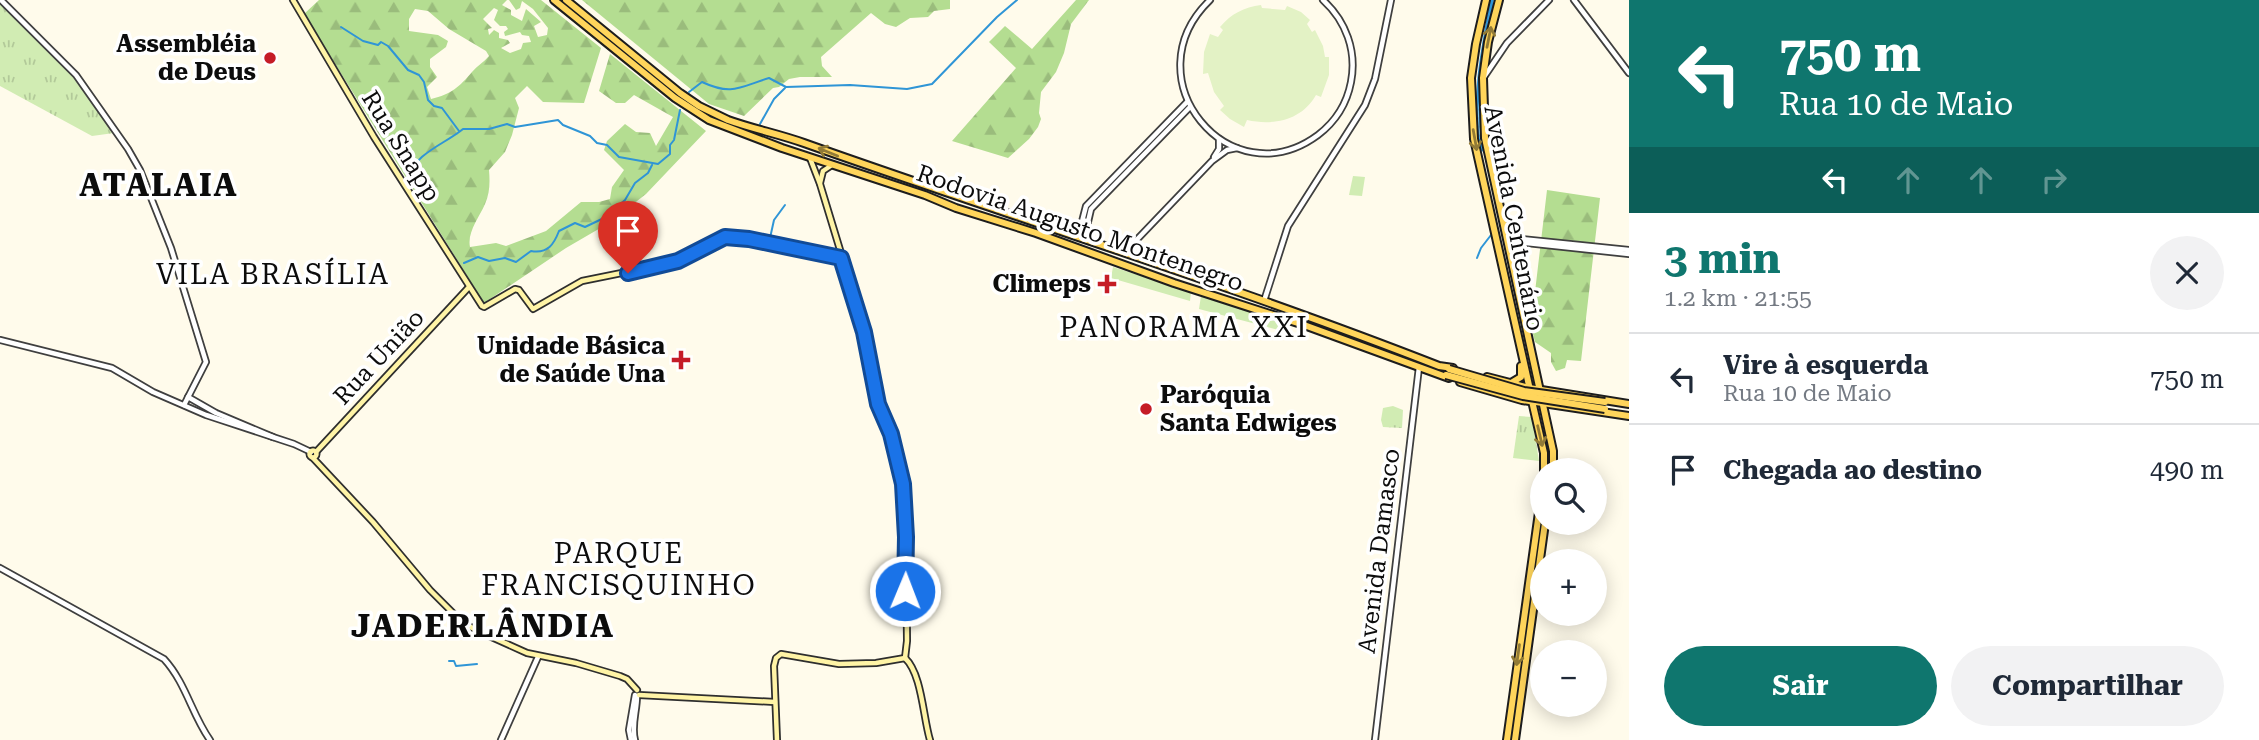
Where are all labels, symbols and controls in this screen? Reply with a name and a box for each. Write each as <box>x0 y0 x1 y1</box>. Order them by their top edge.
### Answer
one-way arrow <box>1483 26 1497 49</box>
text: 750 m <box>1779 26 1921 83</box>
icon: left <box>1664 28 1755 119</box>
place label: Assembléia de Deus <box>116 30 256 86</box>
marker: Assembléia de Deus <box>262 50 278 66</box>
text: Rua 10 de Maio <box>1779 85 2014 123</box>
street label: Rua Snapp <box>356 86 446 206</box>
street label: Avenida Centenário <box>1478 103 1550 333</box>
one-way arrow <box>1469 128 1482 151</box>
one-way arrow <box>818 145 839 158</box>
street label: Rodovia Augusto Montenegro <box>913 159 1247 297</box>
icon: left <box>1816 161 1854 199</box>
icon: ahead <box>1889 161 1927 199</box>
icon: ahead <box>1962 161 2000 199</box>
icon: right <box>2035 161 2073 199</box>
district label: ATALAIA <box>79 166 239 204</box>
pin <box>598 201 658 273</box>
icon: arrive <box>609 212 647 250</box>
text: 3 min <box>1664 234 1781 283</box>
button: close <box>2150 236 2224 310</box>
district label: VILA BRASÍLIA <box>156 257 390 291</box>
place label: Climeps <box>992 270 1091 298</box>
marker: Climeps <box>1097 274 1117 294</box>
text: 1.2 km · 21:55 <box>1664 285 1812 312</box>
street label: Rua União <box>328 304 430 410</box>
district label: PANORAMA XXI <box>1059 311 1309 344</box>
place label: Unidade Básica de Saúde Una <box>477 332 665 388</box>
marker: Unidade Básica de Saúde Una <box>671 350 691 370</box>
text: Vire à esquerda <box>1723 350 1928 380</box>
icon: left <box>1664 360 1702 398</box>
text: 750 m <box>2150 364 2224 394</box>
text: Rua 10 de Maio <box>1723 380 1892 407</box>
place label: Paróquia Santa Edwiges <box>1160 381 1337 437</box>
marker: Paróquia Santa Edwiges <box>1138 401 1154 417</box>
one-way arrow <box>1534 424 1547 447</box>
street label: Avenida Damasco <box>1353 447 1405 655</box>
icon: arrive <box>1664 451 1702 489</box>
text: Chegada ao destino <box>1723 455 1982 485</box>
text: 490 m <box>2150 455 2224 485</box>
map controls <box>1530 458 1607 717</box>
button: search <box>1530 458 1607 535</box>
district label: PARQUE FRANCISQUINHO <box>481 537 757 602</box>
button: + <box>1530 549 1607 626</box>
position arrow <box>868 554 942 628</box>
district label: JADERLÂNDIA <box>351 607 615 645</box>
button: − <box>1530 640 1607 717</box>
one-way arrow <box>1512 644 1525 666</box>
button: Sair <box>1664 646 1937 726</box>
button: Compartilhar <box>1951 646 2224 726</box>

